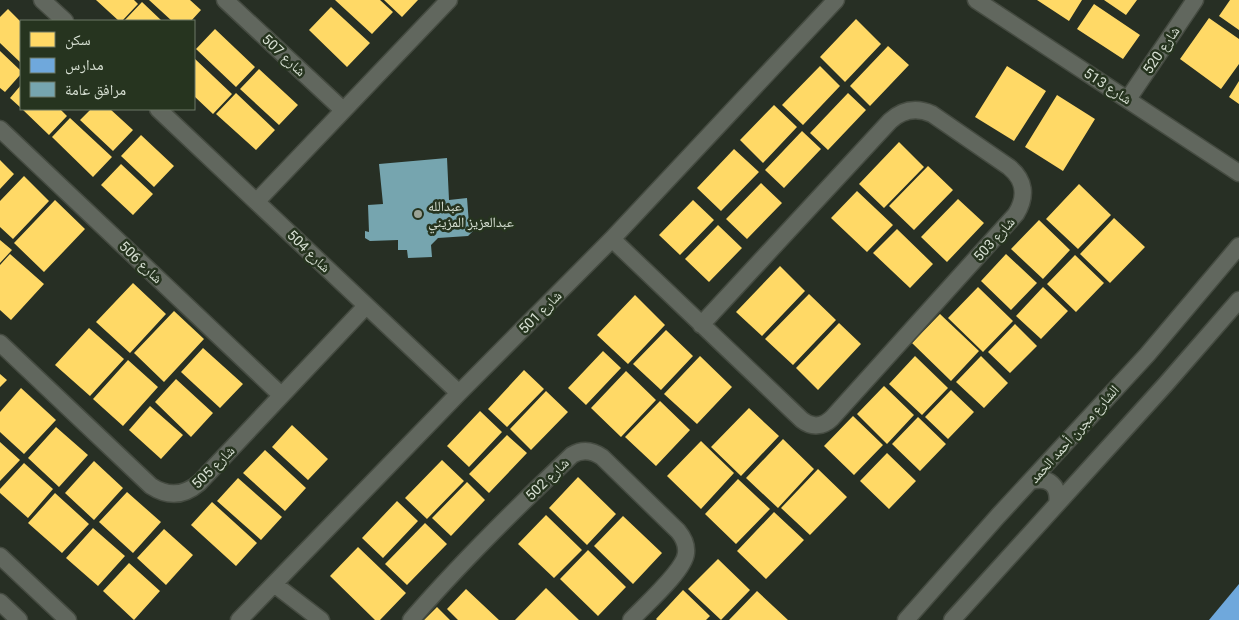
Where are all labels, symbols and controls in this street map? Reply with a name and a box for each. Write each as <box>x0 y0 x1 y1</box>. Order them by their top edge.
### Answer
legend <box>20 20 195 110</box>
street label: شارع 520 <box>1139 23 1184 78</box>
text: سكن <box>65 31 91 50</box>
street label: شارع 507 <box>258 31 309 81</box>
text: مدارس <box>65 56 104 75</box>
street label: شارع 513 <box>1080 65 1135 109</box>
text: مرافق عامة <box>65 81 126 100</box>
place label: عبدالله عبدالعزيز المزيني <box>428 198 514 234</box>
marker: عبدالله عبدالعزيز المزيني <box>412 208 424 220</box>
street label: شارع 503 <box>970 214 1019 266</box>
street label: شارع 504 <box>283 227 334 277</box>
street label: شارع 506 <box>115 238 166 288</box>
street label: شارع 501 <box>515 287 566 338</box>
street label: الشارع مجرن أحمد الحمد <box>1026 382 1123 487</box>
street label: شارع 505 <box>188 442 239 493</box>
street label: شارع 502 <box>522 455 573 505</box>

